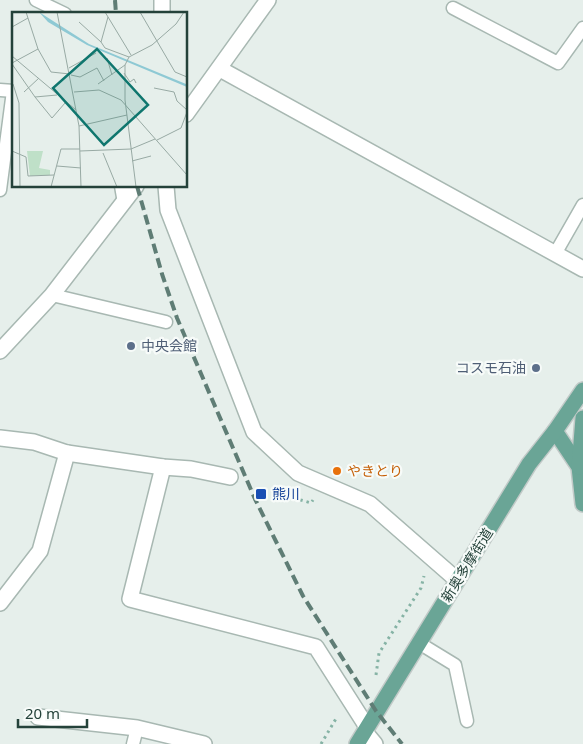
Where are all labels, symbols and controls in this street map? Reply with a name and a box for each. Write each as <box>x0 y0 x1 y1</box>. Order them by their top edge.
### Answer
inset map <box>12 12 188 188</box>
place label: 中央会館 <box>141 336 197 355</box>
marker: 中央会館 <box>125 340 137 352</box>
place label: コスモ石油 <box>456 358 526 377</box>
marker: コスモ石油 <box>530 362 542 374</box>
place label: やきとり <box>347 461 403 480</box>
marker: やきとり <box>331 465 343 477</box>
place label: 熊川 <box>272 484 300 503</box>
marker: 熊川 <box>254 487 268 501</box>
street label: 新奥多摩街道 <box>436 524 497 605</box>
scale bar <box>18 696 86 728</box>
text: 20 m <box>25 703 60 723</box>

